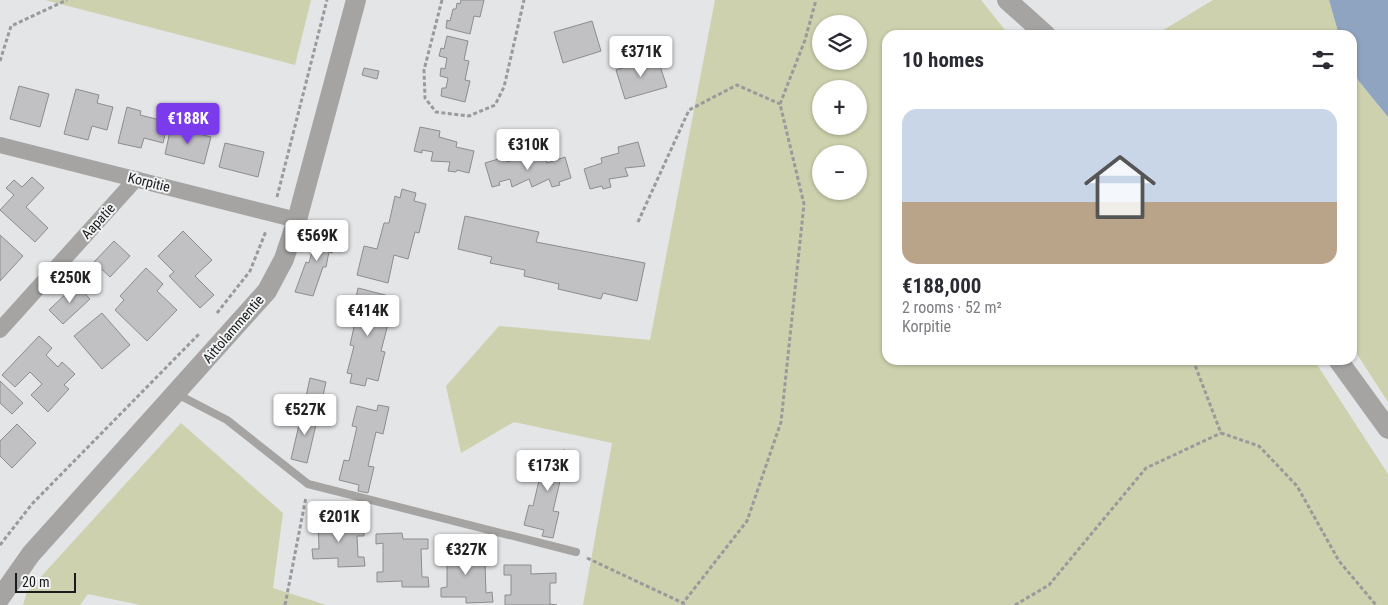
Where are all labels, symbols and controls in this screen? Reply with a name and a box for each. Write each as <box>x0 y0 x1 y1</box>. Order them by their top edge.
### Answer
map controls <box>812 15 867 200</box>
button: layers <box>812 15 867 70</box>
pin: €371K <box>606 36 676 78</box>
text: €371K <box>620 42 662 61</box>
icon: filters <box>1309 46 1337 74</box>
text: 10 homes <box>902 48 984 72</box>
button: + <box>812 80 867 135</box>
pin: €188K <box>153 102 223 145</box>
text: €188K <box>167 109 209 128</box>
pin: €310K <box>493 128 563 171</box>
text: €310K <box>507 135 549 154</box>
icon: home <box>1075 142 1165 232</box>
button: − <box>812 145 867 200</box>
street label: Korpitie <box>126 169 172 195</box>
street label: Aapatie <box>78 200 118 242</box>
pin: €569K <box>282 220 352 262</box>
text: €569K <box>296 226 338 245</box>
pin: €250K <box>35 262 105 304</box>
text: €250K <box>49 268 91 287</box>
text: €188,000 <box>902 274 981 298</box>
street label: Aittolammentie <box>199 291 267 366</box>
pin: €414K <box>333 294 403 337</box>
text: 2 rooms · 52 m² <box>902 298 1002 317</box>
text: €414K <box>347 301 389 320</box>
text: Korpitie <box>902 317 951 336</box>
pin: €527K <box>270 394 340 436</box>
text: €527K <box>284 400 326 419</box>
pin: €173K <box>513 450 583 492</box>
text: €173K <box>527 456 569 475</box>
pin: €201K <box>304 500 374 543</box>
text: €201K <box>318 507 360 526</box>
pin: €327K <box>431 534 501 576</box>
text: €327K <box>445 540 487 559</box>
scale bar <box>15 570 76 593</box>
text: 20 m <box>22 574 50 590</box>

